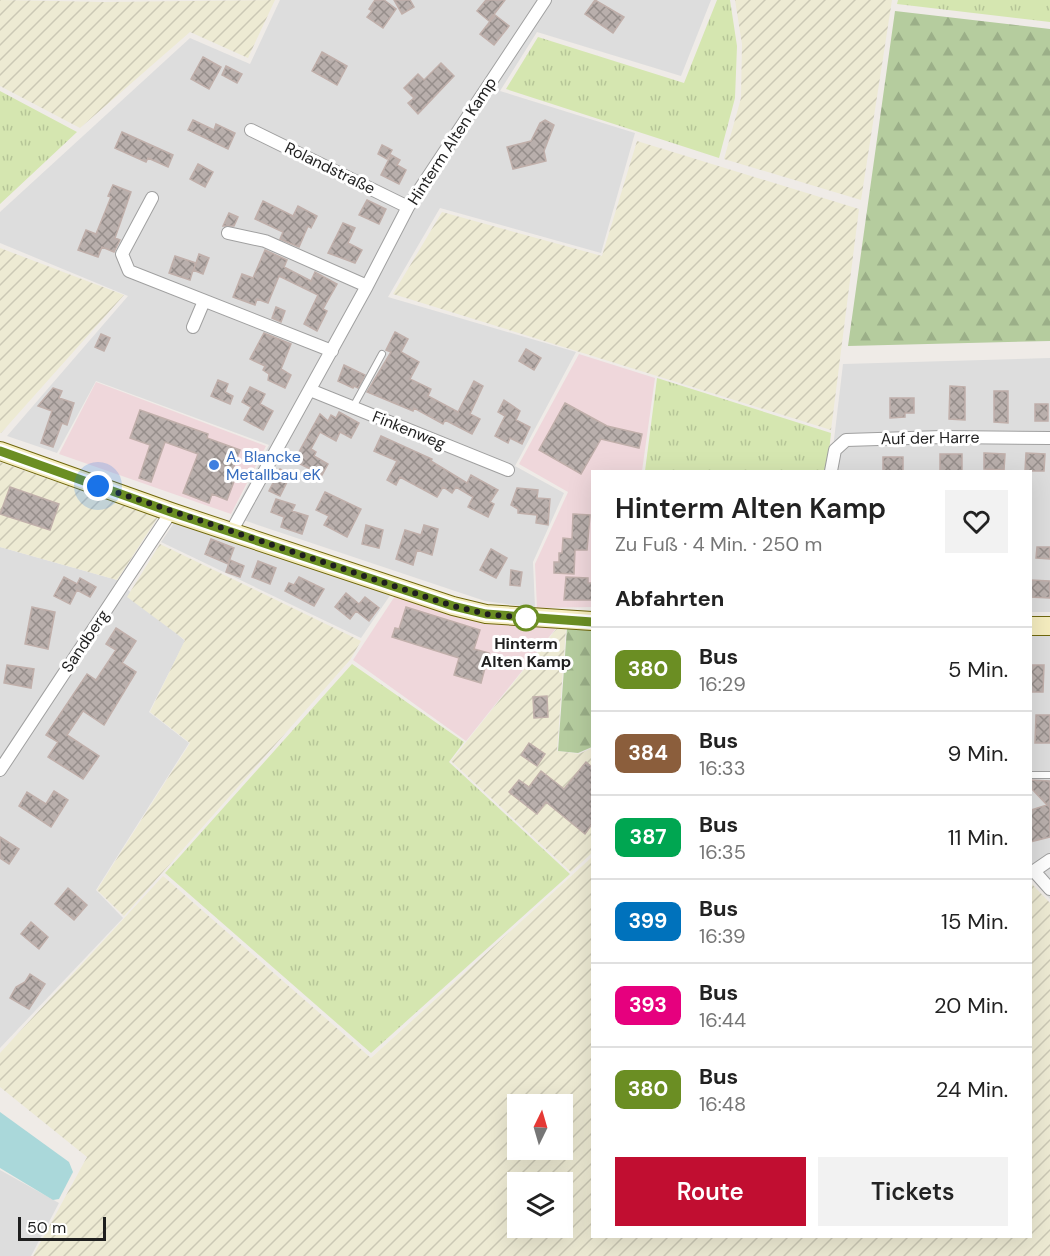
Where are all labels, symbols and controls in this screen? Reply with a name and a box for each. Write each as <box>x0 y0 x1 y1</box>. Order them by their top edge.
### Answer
street label: Hinterm Alten Kamp <box>403 73 501 209</box>
street label: Rolandstraße <box>281 137 379 199</box>
street label: Finkenweg <box>369 406 449 454</box>
street label: Auf der Harre <box>880 427 980 449</box>
place label: A. Blancke Metallbau eK <box>226 446 321 485</box>
marker: A. Blancke Metallbau eK <box>207 458 221 472</box>
your location <box>83 471 113 501</box>
text: Hinterm Alten Kamp <box>615 490 886 527</box>
button: heart <box>945 490 1008 553</box>
text: Zu Fuß · 4 Min. · 250 m <box>615 531 822 557</box>
text: Abfahrten <box>615 584 724 613</box>
marker: Hinterm Alten Kamp <box>513 605 539 631</box>
street label: Sandberg <box>56 606 114 676</box>
place label: Hinterm Alten Kamp <box>481 633 571 672</box>
text: Bus <box>699 642 738 671</box>
text: 380 <box>628 655 668 683</box>
text: 5 Min. <box>948 655 1008 684</box>
text: 16:29 <box>699 671 746 697</box>
text: Bus <box>699 726 738 755</box>
text: 384 <box>628 739 668 767</box>
text: 9 Min. <box>948 739 1008 768</box>
text: 16:33 <box>699 755 745 781</box>
text: Bus <box>699 810 738 839</box>
text: 387 <box>629 823 667 851</box>
text: 11 Min. <box>948 823 1008 852</box>
text: 16:35 <box>699 839 746 865</box>
text: Bus <box>699 894 738 923</box>
text: 399 <box>629 907 667 935</box>
text: 15 Min. <box>941 907 1008 936</box>
text: 16:39 <box>699 923 746 949</box>
text: Bus <box>699 978 738 1007</box>
text: 393 <box>629 991 667 1019</box>
text: 20 Min. <box>934 991 1008 1020</box>
text: 16:44 <box>699 1007 746 1033</box>
text: Bus <box>699 1062 738 1091</box>
text: 380 <box>628 1075 668 1103</box>
text: 24 Min. <box>936 1075 1008 1104</box>
text: 16:48 <box>699 1091 746 1117</box>
north arrow <box>507 1094 573 1160</box>
map controls <box>507 1094 573 1238</box>
button: Route <box>615 1157 806 1226</box>
button: Tickets <box>818 1157 1008 1226</box>
button: layers <box>507 1172 573 1238</box>
scale bar <box>18 1214 106 1242</box>
text: 50 m <box>27 1217 66 1238</box>

